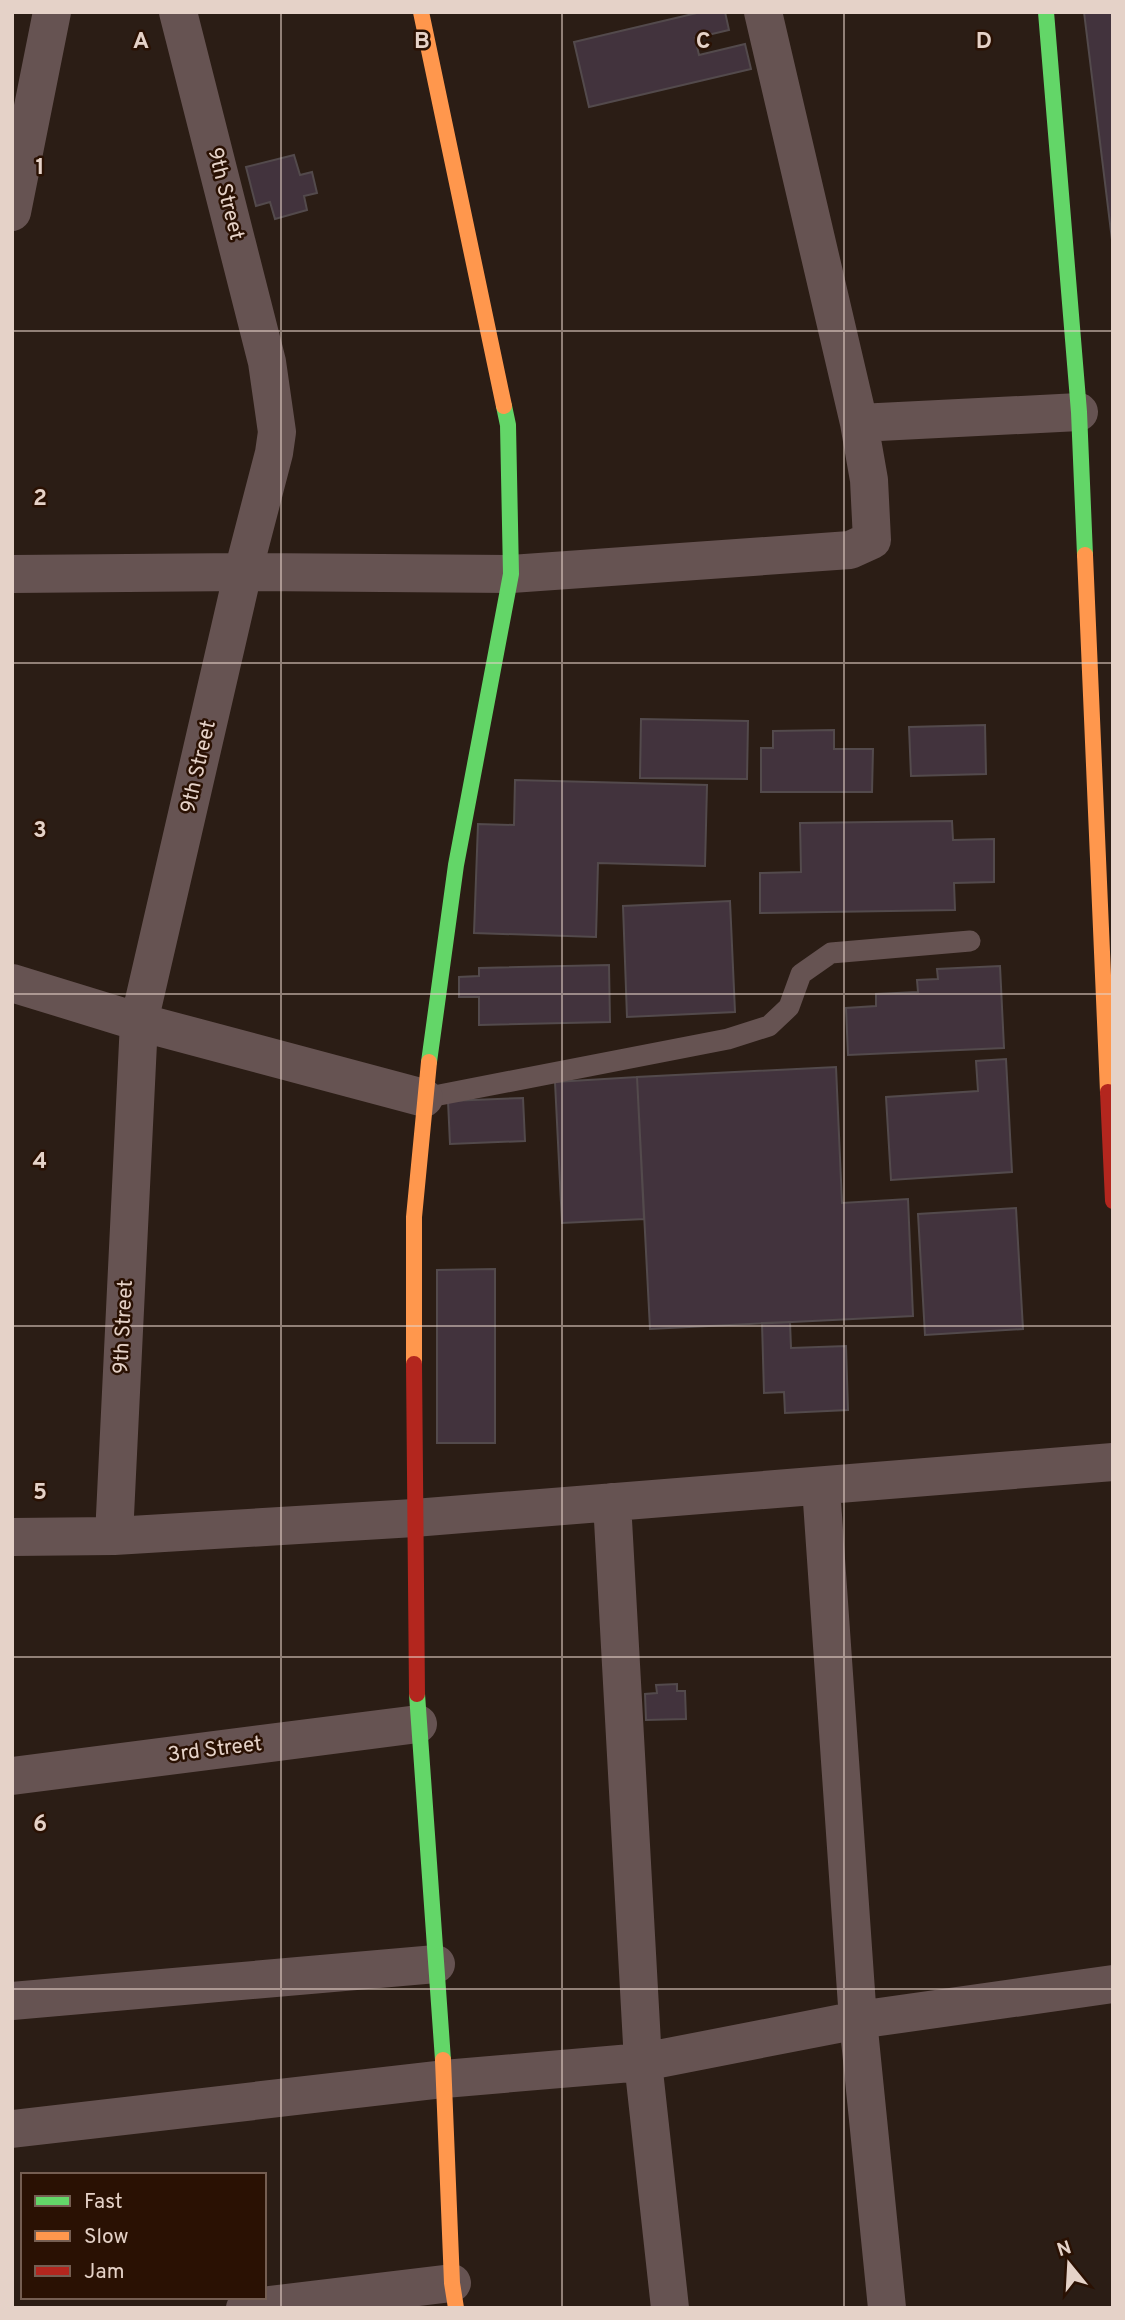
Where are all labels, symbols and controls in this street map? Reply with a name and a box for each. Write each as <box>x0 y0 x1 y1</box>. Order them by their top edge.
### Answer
text: A <box>133 28 149 57</box>
text: B <box>414 28 430 57</box>
text: C <box>696 28 710 57</box>
text: D <box>976 28 992 57</box>
street label: 9th Street <box>200 145 250 243</box>
text: 1 <box>35 154 45 183</box>
text: 2 <box>33 485 47 514</box>
street label: 9th Street <box>175 718 223 816</box>
text: 3 <box>33 817 47 846</box>
text: 4 <box>33 1148 47 1177</box>
street label: 9th Street <box>108 1279 140 1375</box>
text: 5 <box>33 1479 47 1508</box>
street label: 3rd Street <box>166 1731 264 1769</box>
text: 6 <box>33 1811 47 1840</box>
legend <box>21 2173 266 2299</box>
text: Fast <box>84 2189 123 2216</box>
text: Slow <box>84 2224 129 2251</box>
north arrow <box>1034 2229 1104 2299</box>
text: N <box>1054 2236 1075 2263</box>
text: Jam <box>84 2259 125 2286</box>

